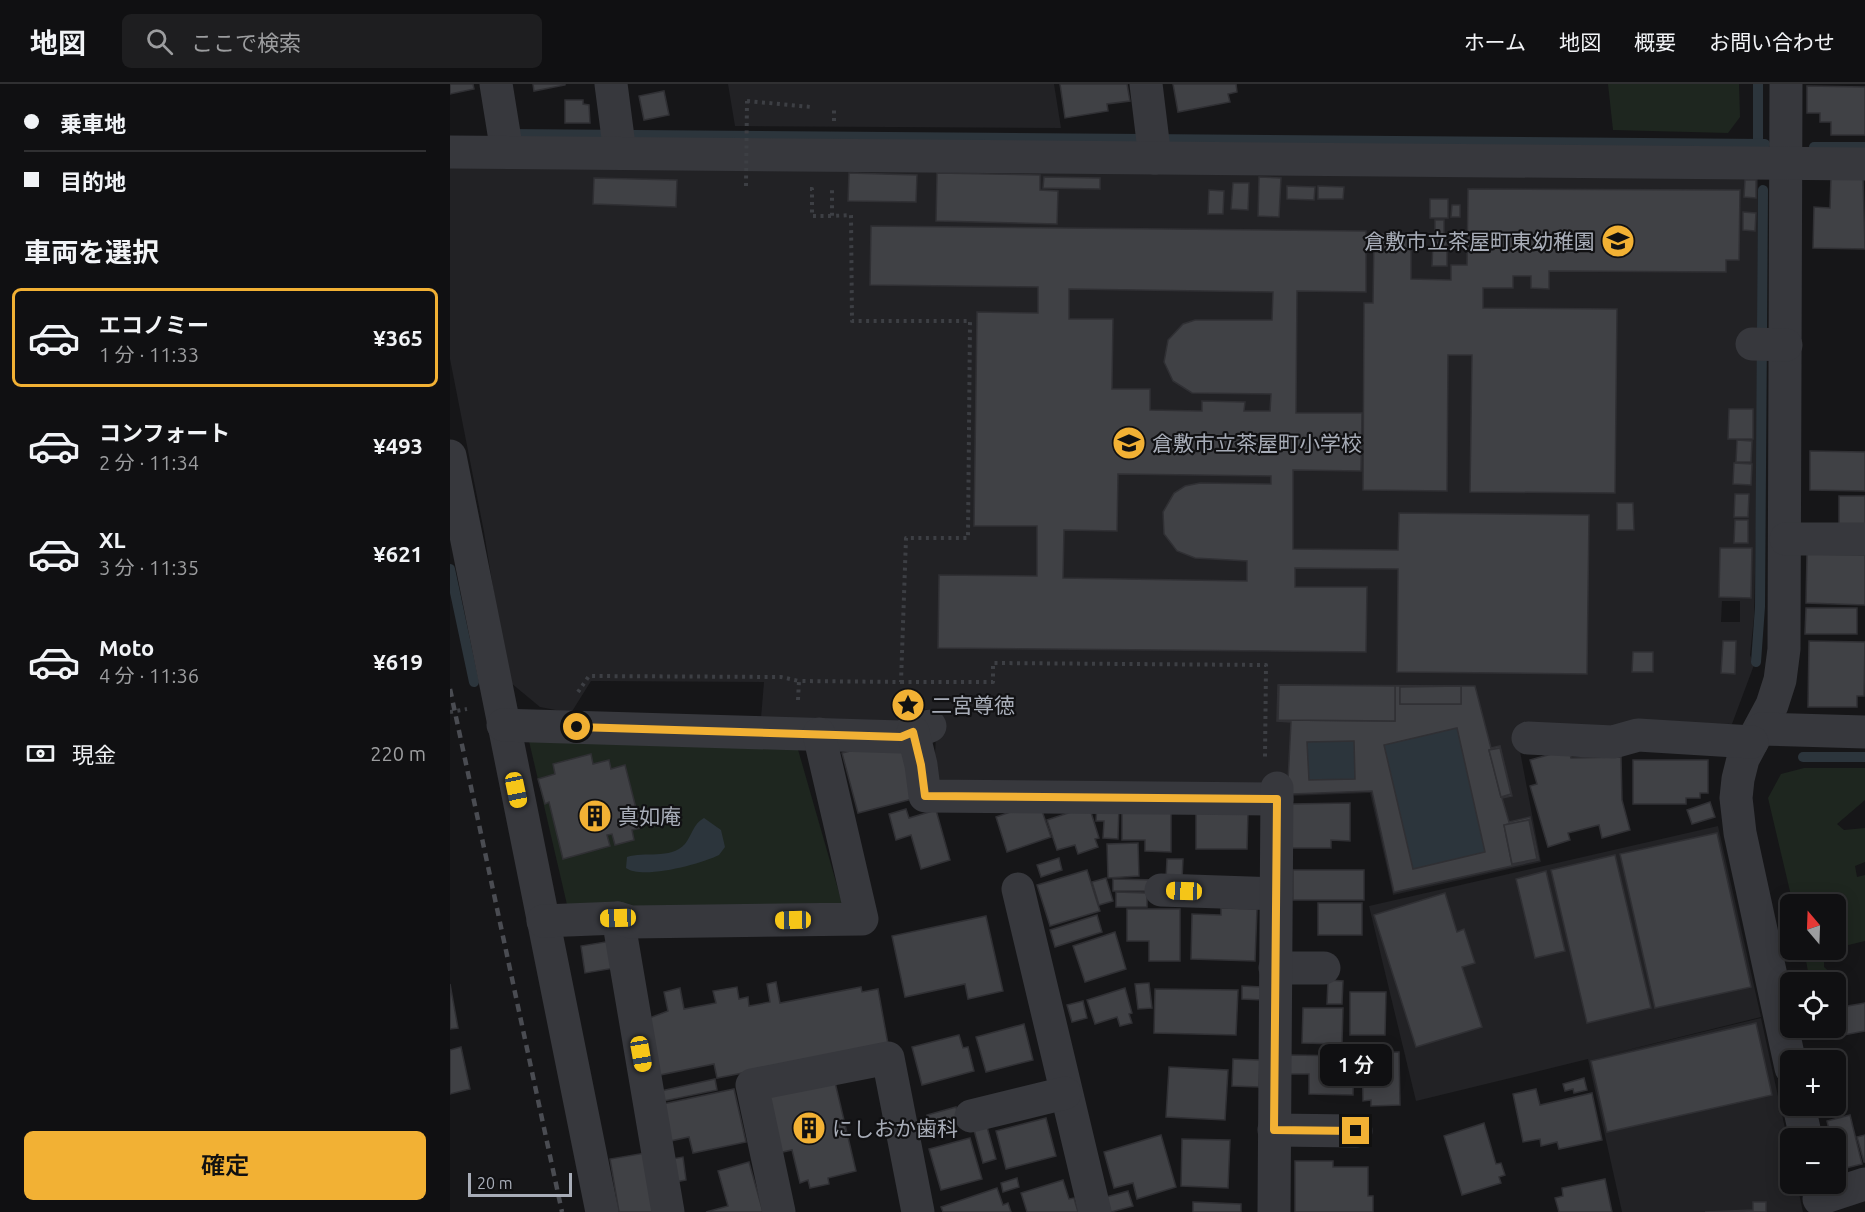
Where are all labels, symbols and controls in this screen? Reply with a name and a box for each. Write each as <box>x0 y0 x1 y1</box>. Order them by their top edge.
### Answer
search box <box>122 14 542 68</box>
icon: search <box>143 25 176 58</box>
text: 地図 <box>30 27 86 58</box>
text: ここで検索 <box>191 30 301 55</box>
text: ホーム <box>1464 30 1526 54</box>
text: 地図 <box>1559 30 1601 54</box>
text: 概要 <box>1634 30 1676 54</box>
text: お問い合わせ <box>1709 30 1835 54</box>
text: 乗車地 <box>60 111 126 136</box>
text: 目的地 <box>60 169 126 194</box>
school or university icon: 倉敷市立茶屋町東幼稚園 <box>1600 223 1636 259</box>
place label: 倉敷市立茶屋町東幼稚園 <box>1364 229 1595 253</box>
text: 車両を選択 <box>24 237 159 267</box>
icon: car <box>27 311 81 365</box>
text: エコノミー <box>99 312 209 337</box>
text: ¥365 <box>373 325 423 350</box>
text: 1 分 · 11:33 <box>99 343 199 366</box>
icon: car <box>27 419 81 473</box>
text: コンフォート <box>99 420 230 445</box>
school or university icon: 倉敷市立茶屋町小学校 <box>1111 425 1147 461</box>
place label: 倉敷市立茶屋町小学校 <box>1152 431 1362 455</box>
text: ¥493 <box>373 433 423 458</box>
text: 2 分 · 11:34 <box>99 451 199 474</box>
icon: car <box>27 527 81 581</box>
text: XL <box>99 527 126 552</box>
text: ¥621 <box>373 541 423 566</box>
text: 3 分 · 11:35 <box>99 556 199 579</box>
icon: car <box>27 635 81 689</box>
text: Moto <box>99 635 154 660</box>
text: ¥619 <box>373 649 423 674</box>
text: 4 分 · 11:36 <box>99 664 199 687</box>
place icon: 二宮尊徳 <box>890 687 926 723</box>
place label: 二宮尊徳 <box>931 693 1015 717</box>
route start <box>563 713 590 740</box>
icon: cash <box>24 737 57 770</box>
text: 現金 <box>72 742 116 767</box>
text: 220 m <box>370 742 426 765</box>
car <box>503 771 529 809</box>
building icon: 真如庵 <box>577 798 613 834</box>
place label: 真如庵 <box>618 804 681 828</box>
car <box>1166 881 1202 901</box>
north arrow <box>1780 894 1846 960</box>
map controls <box>1780 894 1846 1194</box>
car <box>600 908 636 928</box>
car <box>775 911 811 929</box>
button: locate <box>1780 972 1846 1038</box>
car <box>629 1035 653 1073</box>
callout: 1 分 <box>1320 1044 1392 1086</box>
button: + <box>1780 1050 1846 1116</box>
text: 1 分 <box>1338 1053 1374 1076</box>
building icon: にしおか歯科 <box>791 1110 827 1146</box>
place label: にしおか歯科 <box>832 1116 958 1140</box>
route end <box>1342 1117 1369 1144</box>
button: − <box>1780 1128 1846 1194</box>
button: 確定 <box>24 1131 426 1200</box>
scale bar <box>468 1170 572 1198</box>
text: 20 m <box>477 1174 513 1192</box>

